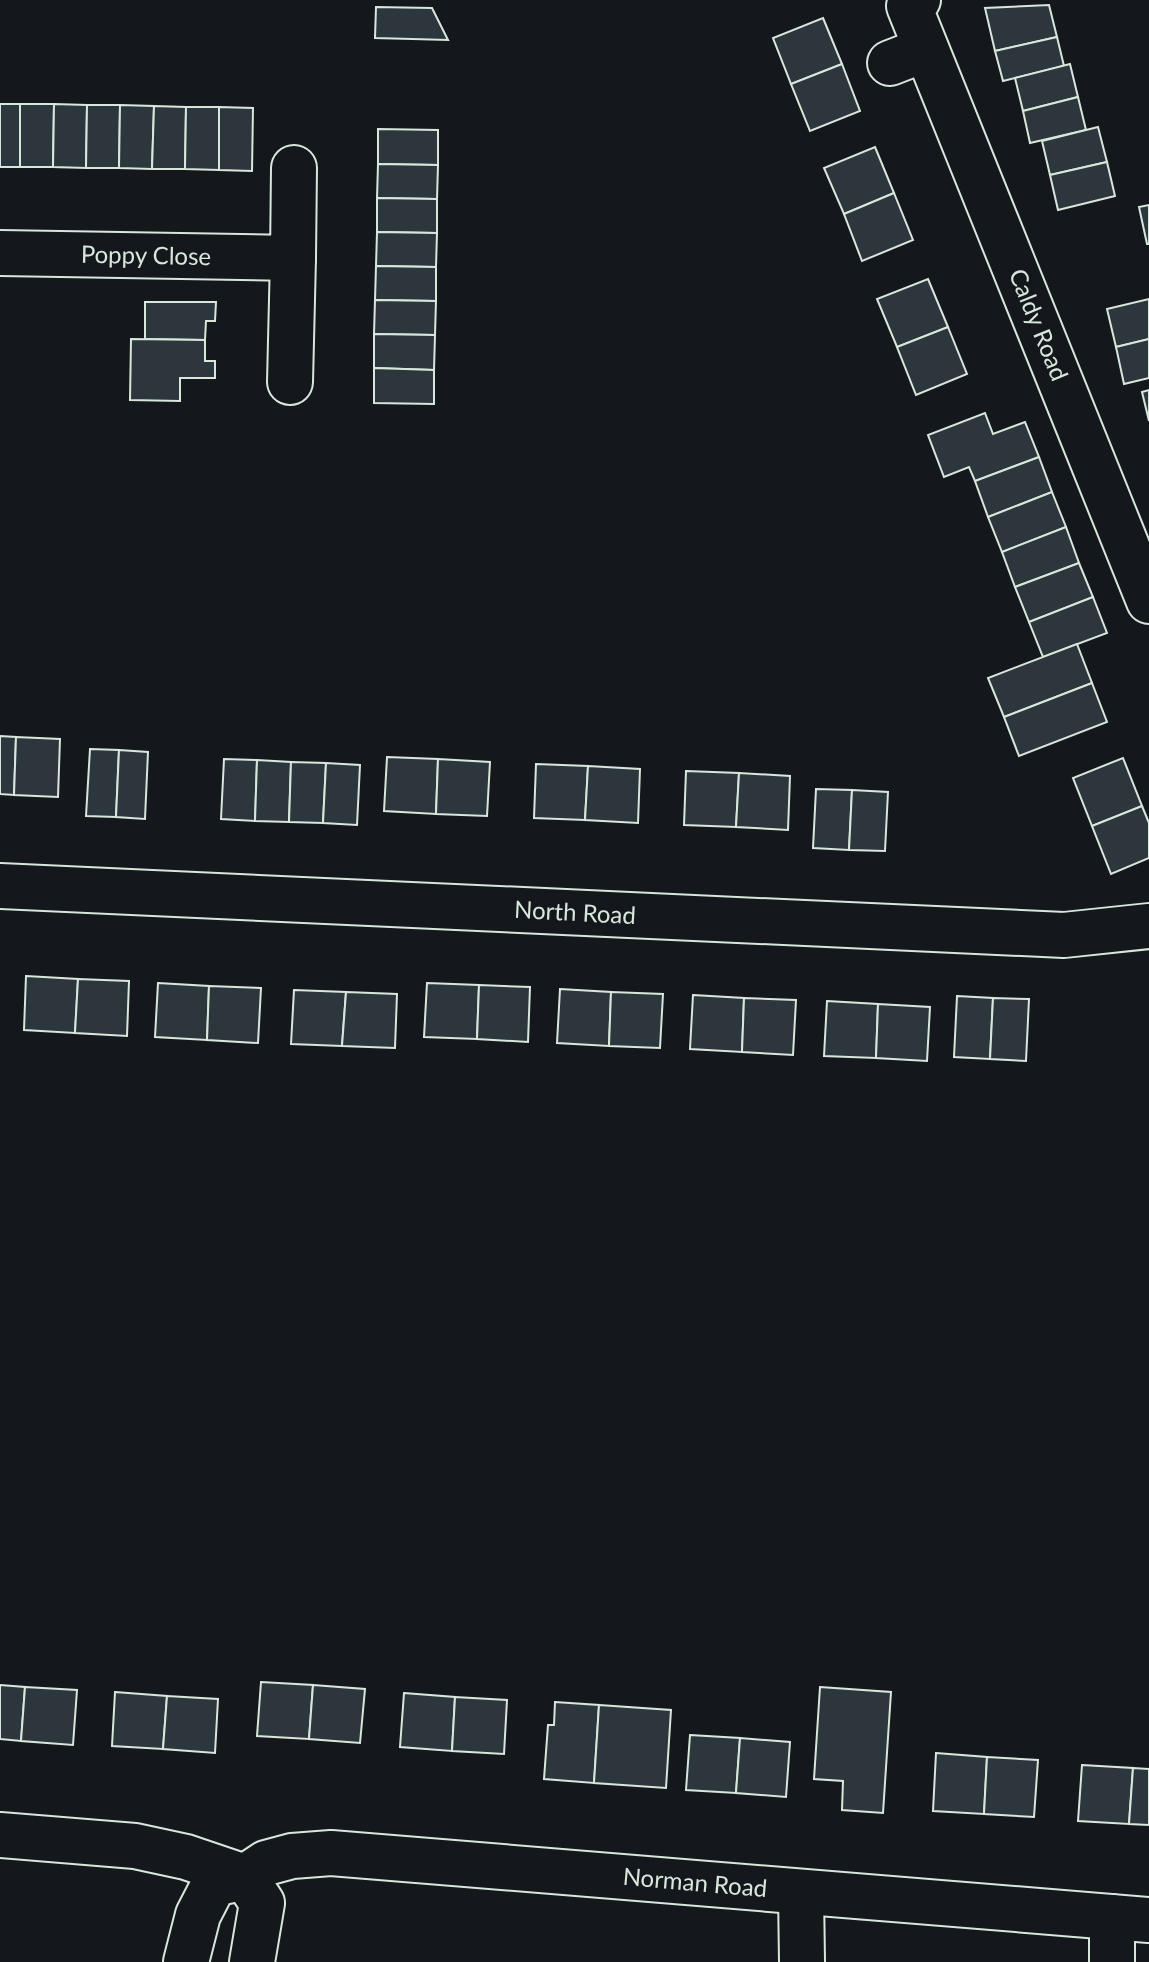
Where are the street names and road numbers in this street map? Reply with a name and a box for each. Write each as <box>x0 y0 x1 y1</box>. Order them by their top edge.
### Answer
street label: Poppy Close <box>81 239 211 270</box>
street label: Caldy Road <box>1004 264 1075 385</box>
street label: North Road <box>514 894 637 929</box>
street label: Norman Road <box>622 1861 768 1902</box>

